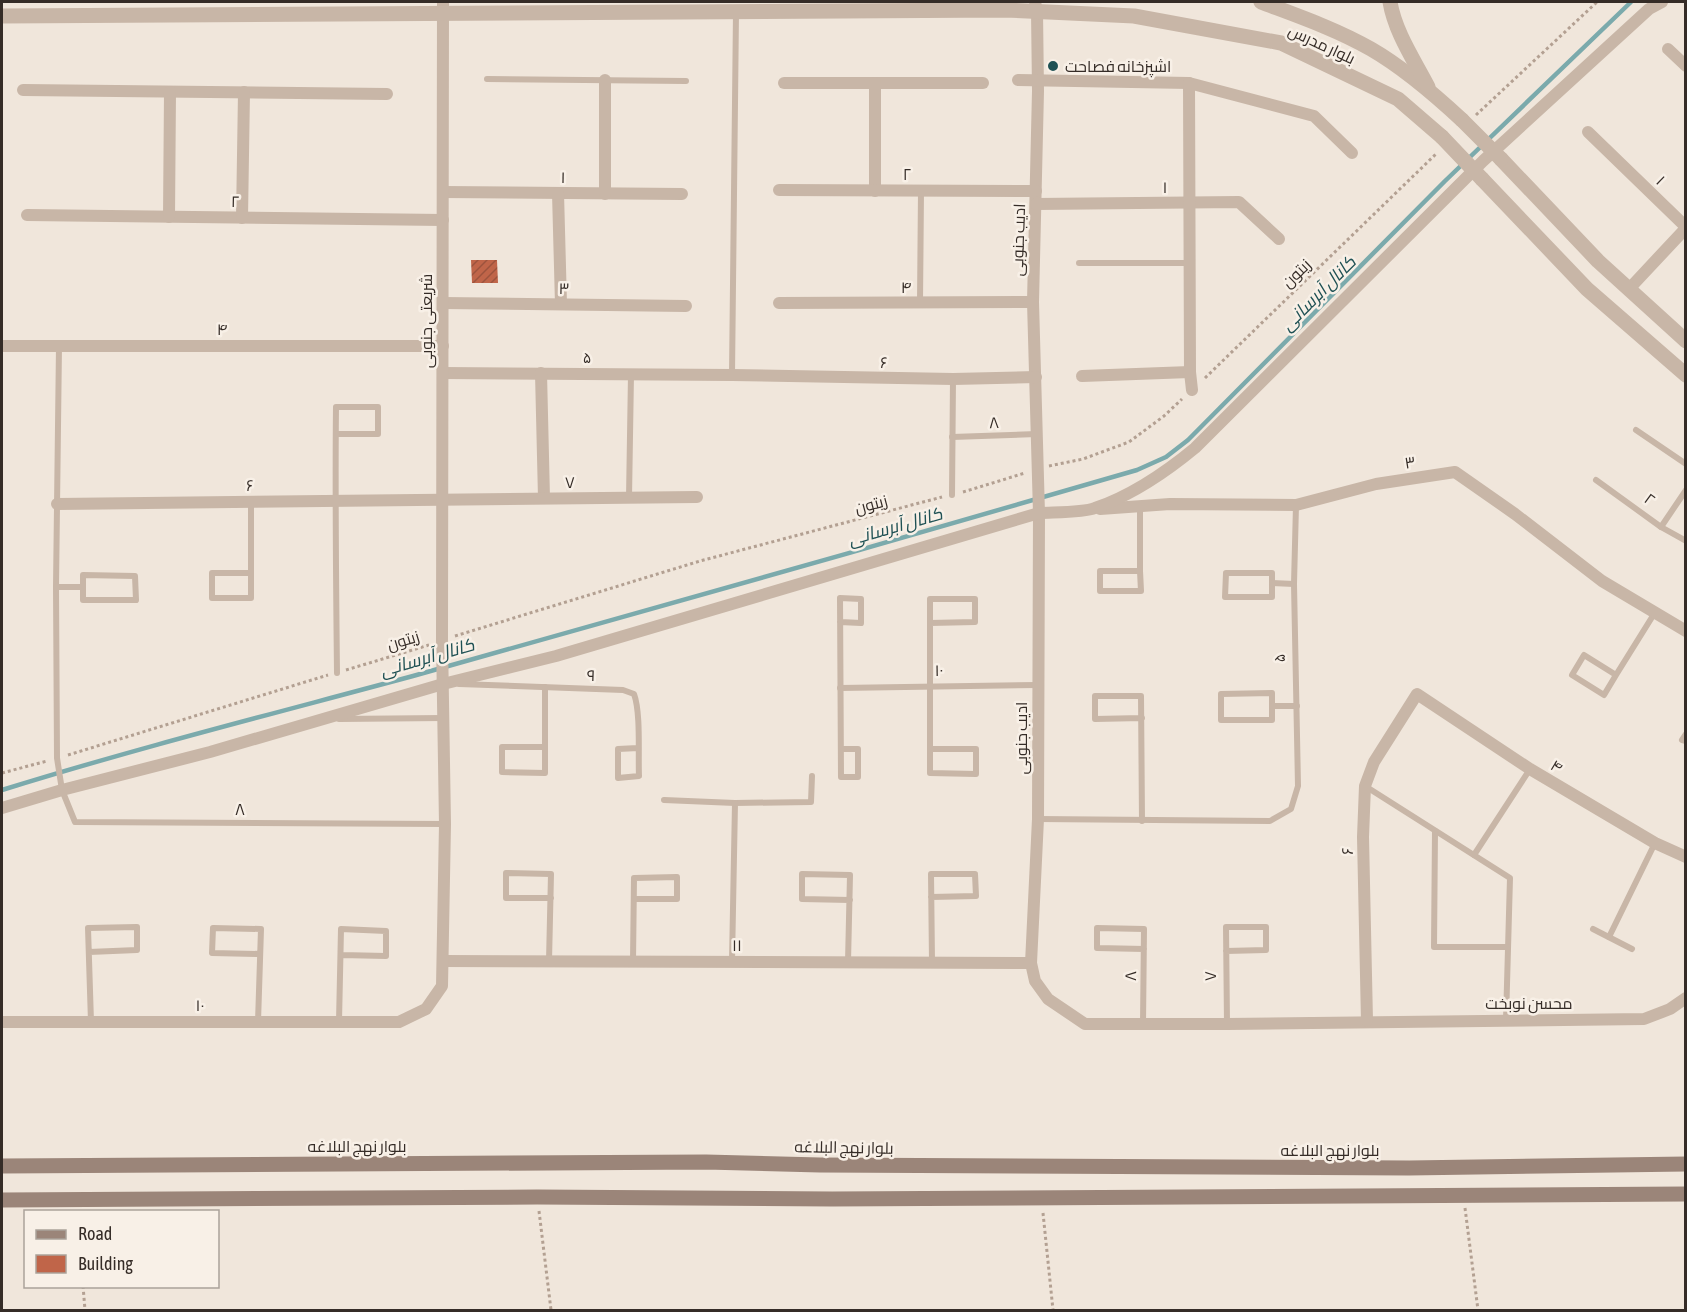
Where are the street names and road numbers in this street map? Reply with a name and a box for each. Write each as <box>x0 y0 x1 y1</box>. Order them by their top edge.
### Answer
street label: بلوار مدرس <box>1285 21 1358 69</box>
street label: ۲ <box>903 165 911 183</box>
street label: ۱ <box>560 168 566 186</box>
street label: ۱ <box>1653 172 1669 188</box>
street label: ۱ <box>1163 178 1167 196</box>
street label: ۲ <box>231 192 239 210</box>
street label: ادیب جنوبی <box>1008 203 1030 277</box>
street label: زیتون <box>1278 255 1316 292</box>
street label: شریعتی جنوبی <box>417 274 437 368</box>
street label: ۴ <box>901 278 911 296</box>
street label: ۳ <box>558 279 570 297</box>
street label: ۴ <box>217 320 227 338</box>
street label: ۵ <box>583 348 591 366</box>
street label: ۶ <box>880 353 888 371</box>
street label: ۸ <box>989 413 999 431</box>
street label: ۳ <box>1403 452 1417 472</box>
street label: ۷ <box>565 473 575 491</box>
street label: ۶ <box>246 476 254 494</box>
street label: ۲ <box>1641 489 1659 509</box>
street label: زیتون <box>853 491 890 519</box>
street label: زیتون <box>385 627 422 655</box>
street label: ۵ <box>1270 653 1288 663</box>
street label: ۱۰ <box>934 661 944 679</box>
street label: ۹ <box>587 666 595 684</box>
street label: ادیب جنوبی <box>1012 702 1032 774</box>
street label: ۴ <box>1548 756 1566 776</box>
street label: ۸ <box>235 800 245 818</box>
street label: ۶ <box>1338 847 1356 855</box>
street label: ۱۱ <box>732 936 742 954</box>
street label: ۸ <box>1121 971 1139 981</box>
street label: ۷ <box>1201 971 1219 981</box>
street label: محسن نوبخت <box>1485 994 1573 1014</box>
street label: ۱۰ <box>196 996 204 1014</box>
street label: بلوار نهج البلاغه <box>307 1137 407 1158</box>
street label: بلوار نهج البلاغه <box>794 1137 894 1160</box>
street label: بلوار نهج البلاغه <box>1280 1141 1380 1162</box>

